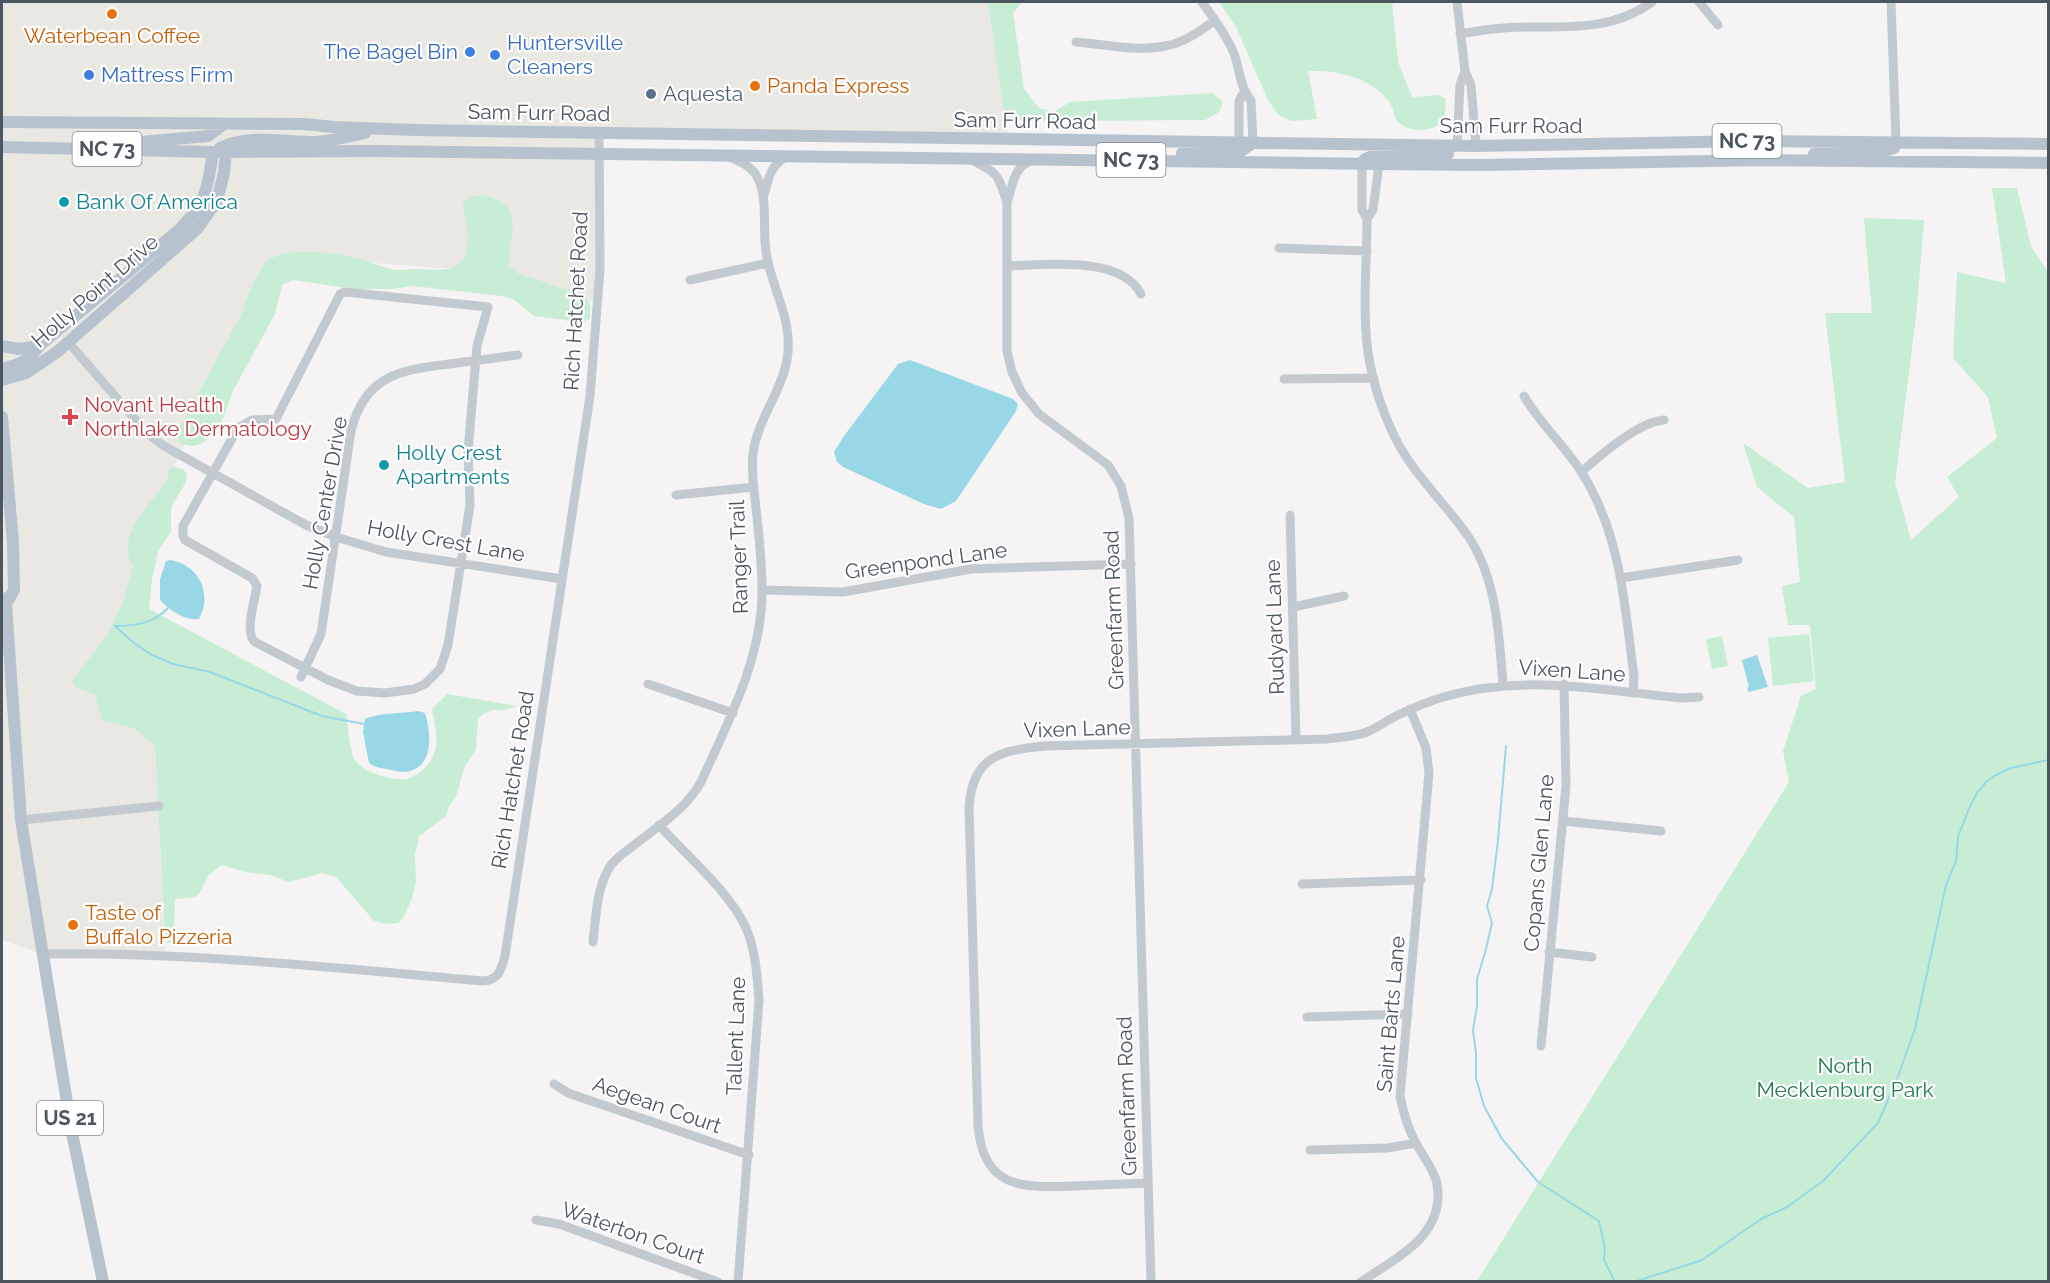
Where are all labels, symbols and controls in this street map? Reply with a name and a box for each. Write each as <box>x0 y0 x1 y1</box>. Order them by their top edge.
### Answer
marker: Waterbean Coffee <box>105 7 119 21</box>
place label: Waterbean Coffee <box>24 23 200 48</box>
place label: Huntersville Cleaners <box>507 30 623 79</box>
place label: The Bagel Bin <box>323 39 458 64</box>
marker: The Bagel Bin <box>463 45 477 59</box>
marker: Huntersville Cleaners <box>488 48 502 62</box>
place label: Mattress Firm <box>101 62 233 87</box>
marker: Mattress Firm <box>82 68 96 82</box>
place label: Panda Express <box>767 73 909 98</box>
marker: Panda Express <box>748 79 762 93</box>
place label: Aquesta <box>663 81 743 106</box>
marker: Aquesta <box>644 87 658 101</box>
street label: Sam Furr Road <box>467 99 611 126</box>
street label: Sam Furr Road <box>953 107 1097 134</box>
street label: Sam Furr Road <box>1440 113 1582 138</box>
road number: NC 73 <box>1712 124 1782 158</box>
road number: NC 73 <box>72 132 142 166</box>
road number: NC 73 <box>1096 143 1166 177</box>
place label: Bank Of America <box>76 189 238 214</box>
marker: Bank Of America <box>57 195 71 209</box>
street label: Rich Hatchet Road <box>558 211 593 391</box>
street label: Holly Point Drive <box>26 229 163 352</box>
place label: Novant Health Northlake Dermatology <box>84 392 312 441</box>
marker: Novant Health Northlake Dermatology <box>61 408 79 426</box>
street label: Holly Center Drive <box>297 414 352 591</box>
place label: Holly Crest Apartments <box>396 440 510 489</box>
marker: Holly Crest Apartments <box>377 458 391 472</box>
street label: Ranger Trail <box>724 499 753 614</box>
street label: Holly Crest Lane <box>365 514 527 567</box>
street label: Greenfarm Road <box>1098 530 1129 690</box>
street label: Greenpond Lane <box>843 537 1009 584</box>
street label: Rudyard Lane <box>1260 559 1289 695</box>
street label: Vixen Lane <box>1518 654 1626 687</box>
street label: Rich Hatchet Road <box>486 689 539 871</box>
street label: Vixen Lane <box>1023 714 1131 743</box>
street label: Copans Glen Lane <box>1518 773 1559 953</box>
place label: Taste of Buffalo Pizzeria <box>85 900 232 949</box>
marker: Taste of Buffalo Pizzeria <box>66 918 80 932</box>
street label: Saint Barts Lane <box>1371 935 1410 1093</box>
street label: Tallent Lane <box>721 976 750 1096</box>
street label: Greenfarm Road <box>1111 1016 1142 1176</box>
park label: North Mecklenburg Park <box>1756 1053 1934 1102</box>
street label: Aegean Court <box>590 1071 725 1138</box>
road number: US 21 <box>37 1101 103 1135</box>
street label: Waterton Court <box>558 1196 708 1269</box>

